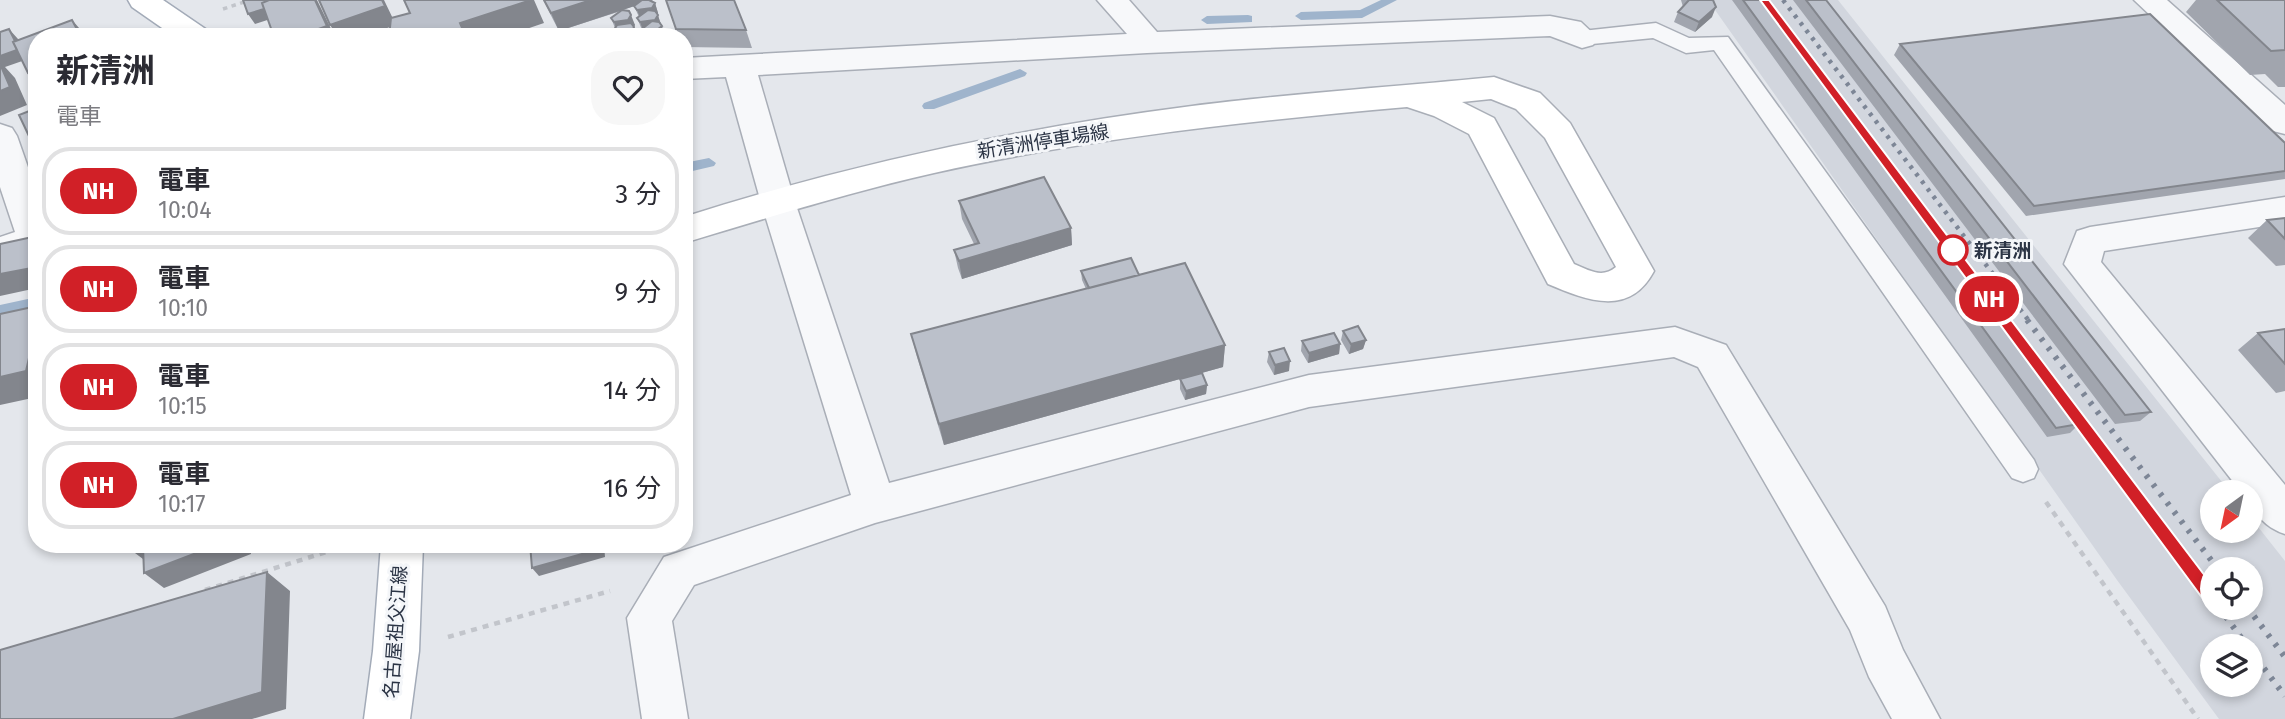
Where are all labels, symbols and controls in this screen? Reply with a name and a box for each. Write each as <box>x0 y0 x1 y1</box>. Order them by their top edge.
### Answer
text: 新清洲 <box>56 51 155 91</box>
button: heart <box>591 51 665 125</box>
text: 電車 <box>56 102 102 130</box>
street label: 新清洲停車場線 <box>976 120 1111 163</box>
text: 電車 <box>158 165 210 196</box>
text: NH <box>83 177 114 205</box>
text: 3 分 <box>615 179 661 210</box>
text: 10:04 <box>158 196 211 224</box>
marker: 新清洲 <box>1938 235 1968 265</box>
place label: 新清洲 <box>1974 239 2031 262</box>
text: 電車 <box>158 263 210 294</box>
text: NH <box>83 275 114 303</box>
line badge: NH <box>1958 276 2021 322</box>
text: 9 分 <box>614 277 661 308</box>
text: NH <box>1973 285 2005 313</box>
text: 10:10 <box>158 294 208 322</box>
text: 電車 <box>158 361 210 392</box>
text: NH <box>83 373 114 401</box>
text: 14 分 <box>603 375 661 406</box>
text: 10:15 <box>158 392 207 420</box>
text: 電車 <box>158 459 210 490</box>
text: NH <box>83 471 114 499</box>
text: 16 分 <box>603 473 661 504</box>
north arrow <box>2200 480 2263 542</box>
map controls <box>2200 480 2263 697</box>
text: 10:17 <box>158 490 206 518</box>
button: locate <box>2200 557 2263 620</box>
street label: 名古屋祖父江線 <box>379 565 412 699</box>
button: layers <box>2200 634 2263 697</box>

